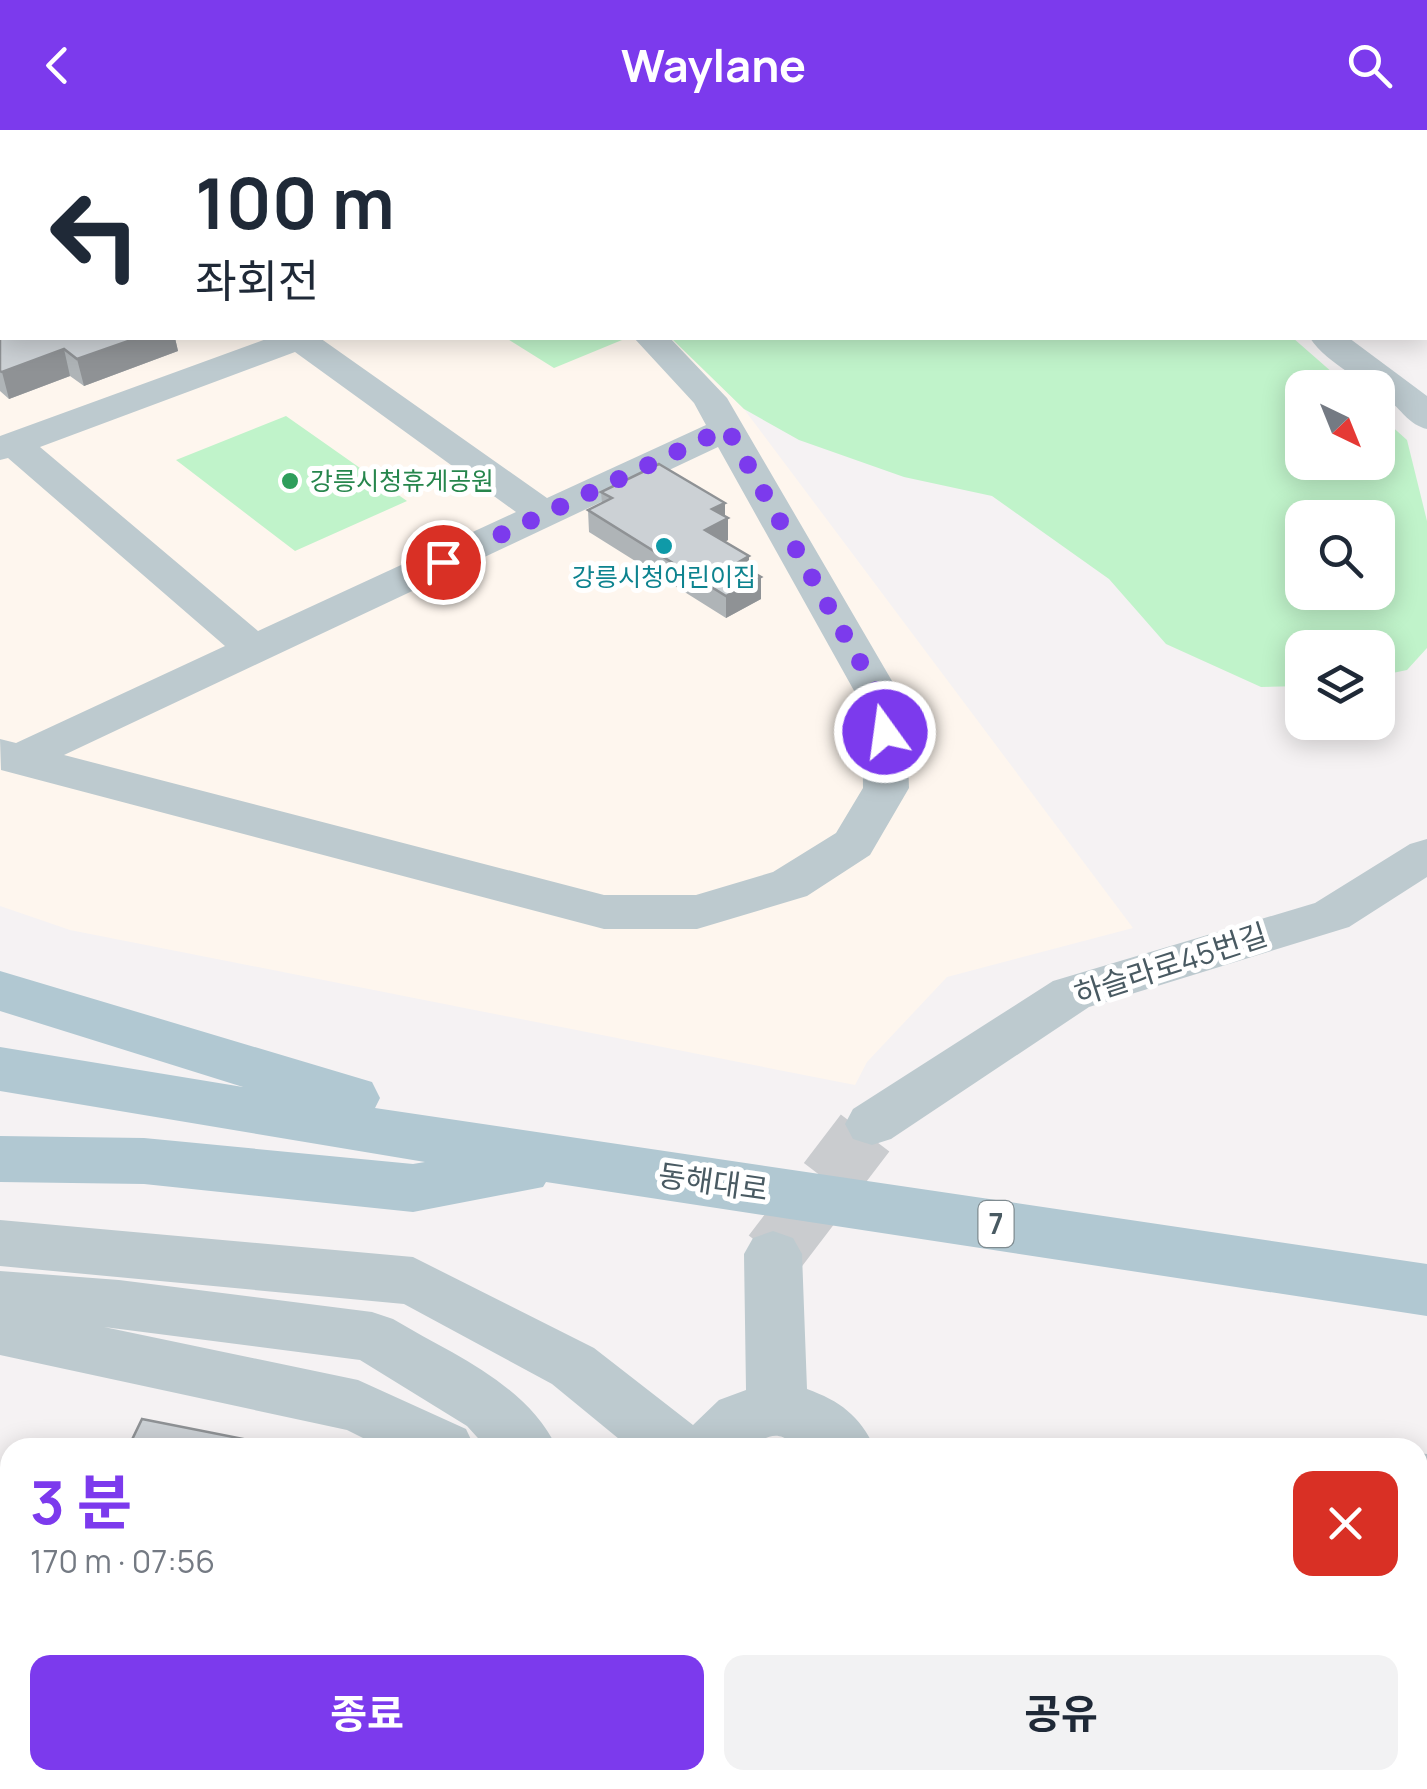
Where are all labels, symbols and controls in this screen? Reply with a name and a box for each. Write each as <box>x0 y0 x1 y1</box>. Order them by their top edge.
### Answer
text: Waylane <box>621 34 806 96</box>
icon: back <box>30 38 85 93</box>
icon: search <box>1342 38 1397 93</box>
text: 100 m <box>195 154 395 250</box>
icon: left <box>30 170 160 300</box>
text: 좌회전 <box>195 249 319 311</box>
north arrow <box>1285 370 1395 480</box>
map controls <box>1285 370 1395 740</box>
place label: 강릉시청휴게공원 <box>310 463 494 498</box>
marker: 강릉시청휴게공원 <box>279 470 301 492</box>
button: search <box>1285 500 1395 610</box>
pin <box>401 520 486 605</box>
icon: arrive <box>416 535 471 590</box>
marker: 강릉시청어린이집 <box>653 535 675 557</box>
place label: 강릉시청어린이집 <box>572 559 756 594</box>
button: layers <box>1285 630 1395 740</box>
position arrow <box>833 680 937 784</box>
street label: 하슬라로45번길 <box>1069 913 1272 1014</box>
street label: 동해대로 <box>656 1154 771 1209</box>
road number: 7 <box>978 1201 1014 1247</box>
text: 3 분 <box>30 1460 132 1542</box>
button: close <box>1293 1471 1398 1576</box>
text: 170 m · 07:56 <box>30 1539 215 1583</box>
button: 종료 <box>30 1655 704 1770</box>
button: 공유 <box>724 1655 1398 1770</box>

